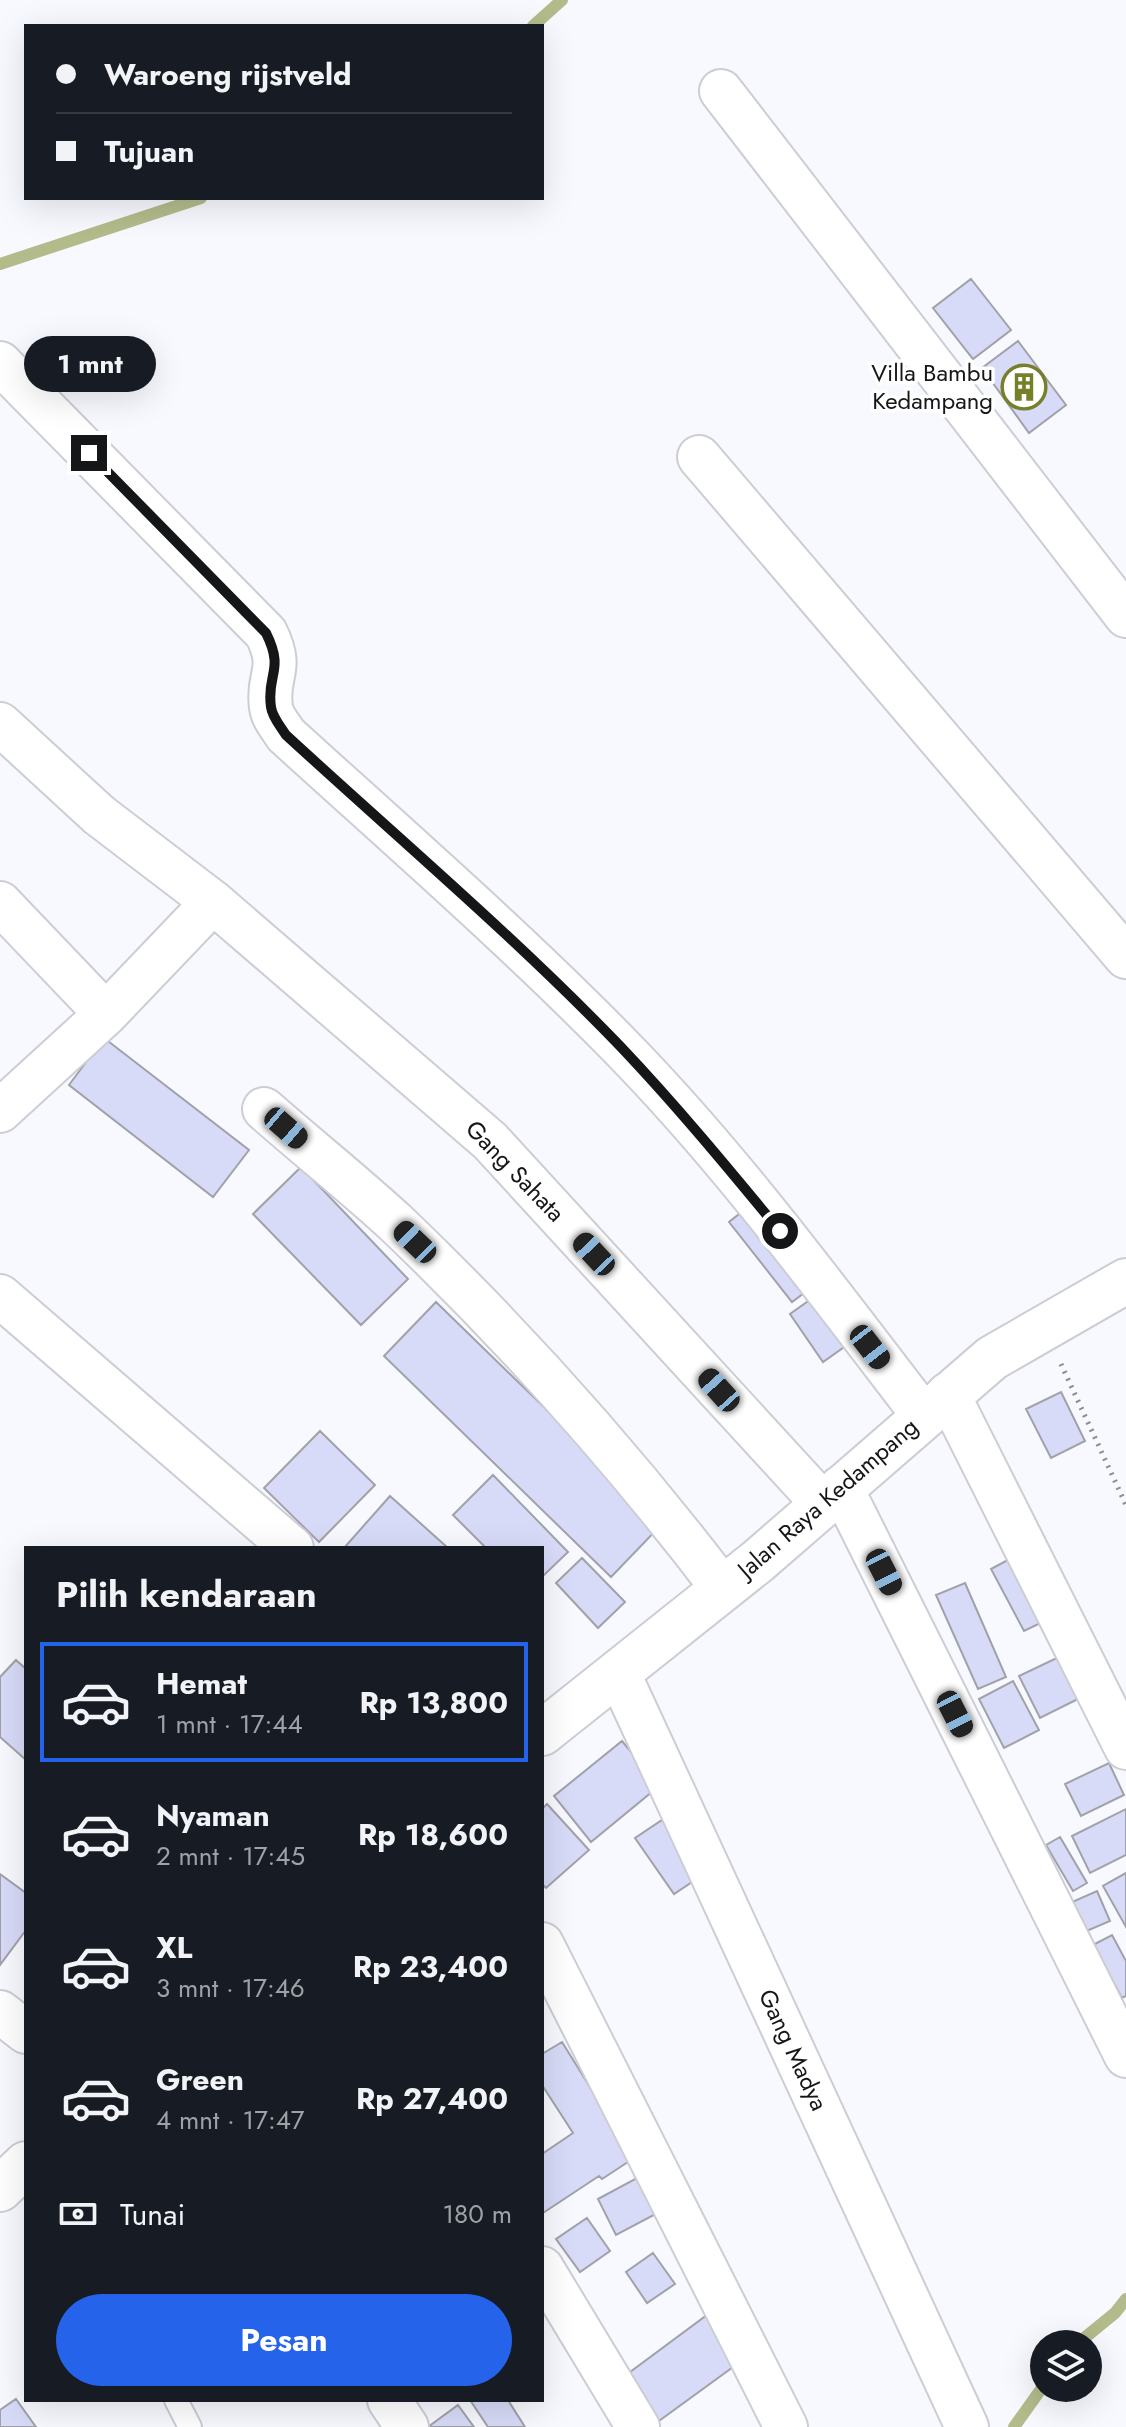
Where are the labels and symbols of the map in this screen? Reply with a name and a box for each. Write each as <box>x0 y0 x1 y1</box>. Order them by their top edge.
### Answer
callout: 1 mnt <box>23 337 155 393</box>
place label: Villa Bambu Kedampang <box>871 355 993 418</box>
building icon: Villa Bambu Kedampang <box>1000 363 1048 411</box>
route end <box>71 435 107 471</box>
car <box>260 1103 312 1153</box>
street label: Gang Sahata <box>458 1112 573 1229</box>
route start <box>762 1213 798 1249</box>
car <box>389 1217 441 1267</box>
car <box>569 1228 619 1280</box>
car <box>846 1321 894 1373</box>
car <box>694 1364 744 1416</box>
street label: Jalan Raya Kedampang <box>728 1409 926 1588</box>
car <box>862 1545 906 1599</box>
car <box>933 1687 977 1741</box>
street label: Gang Madya <box>750 1983 837 2116</box>

